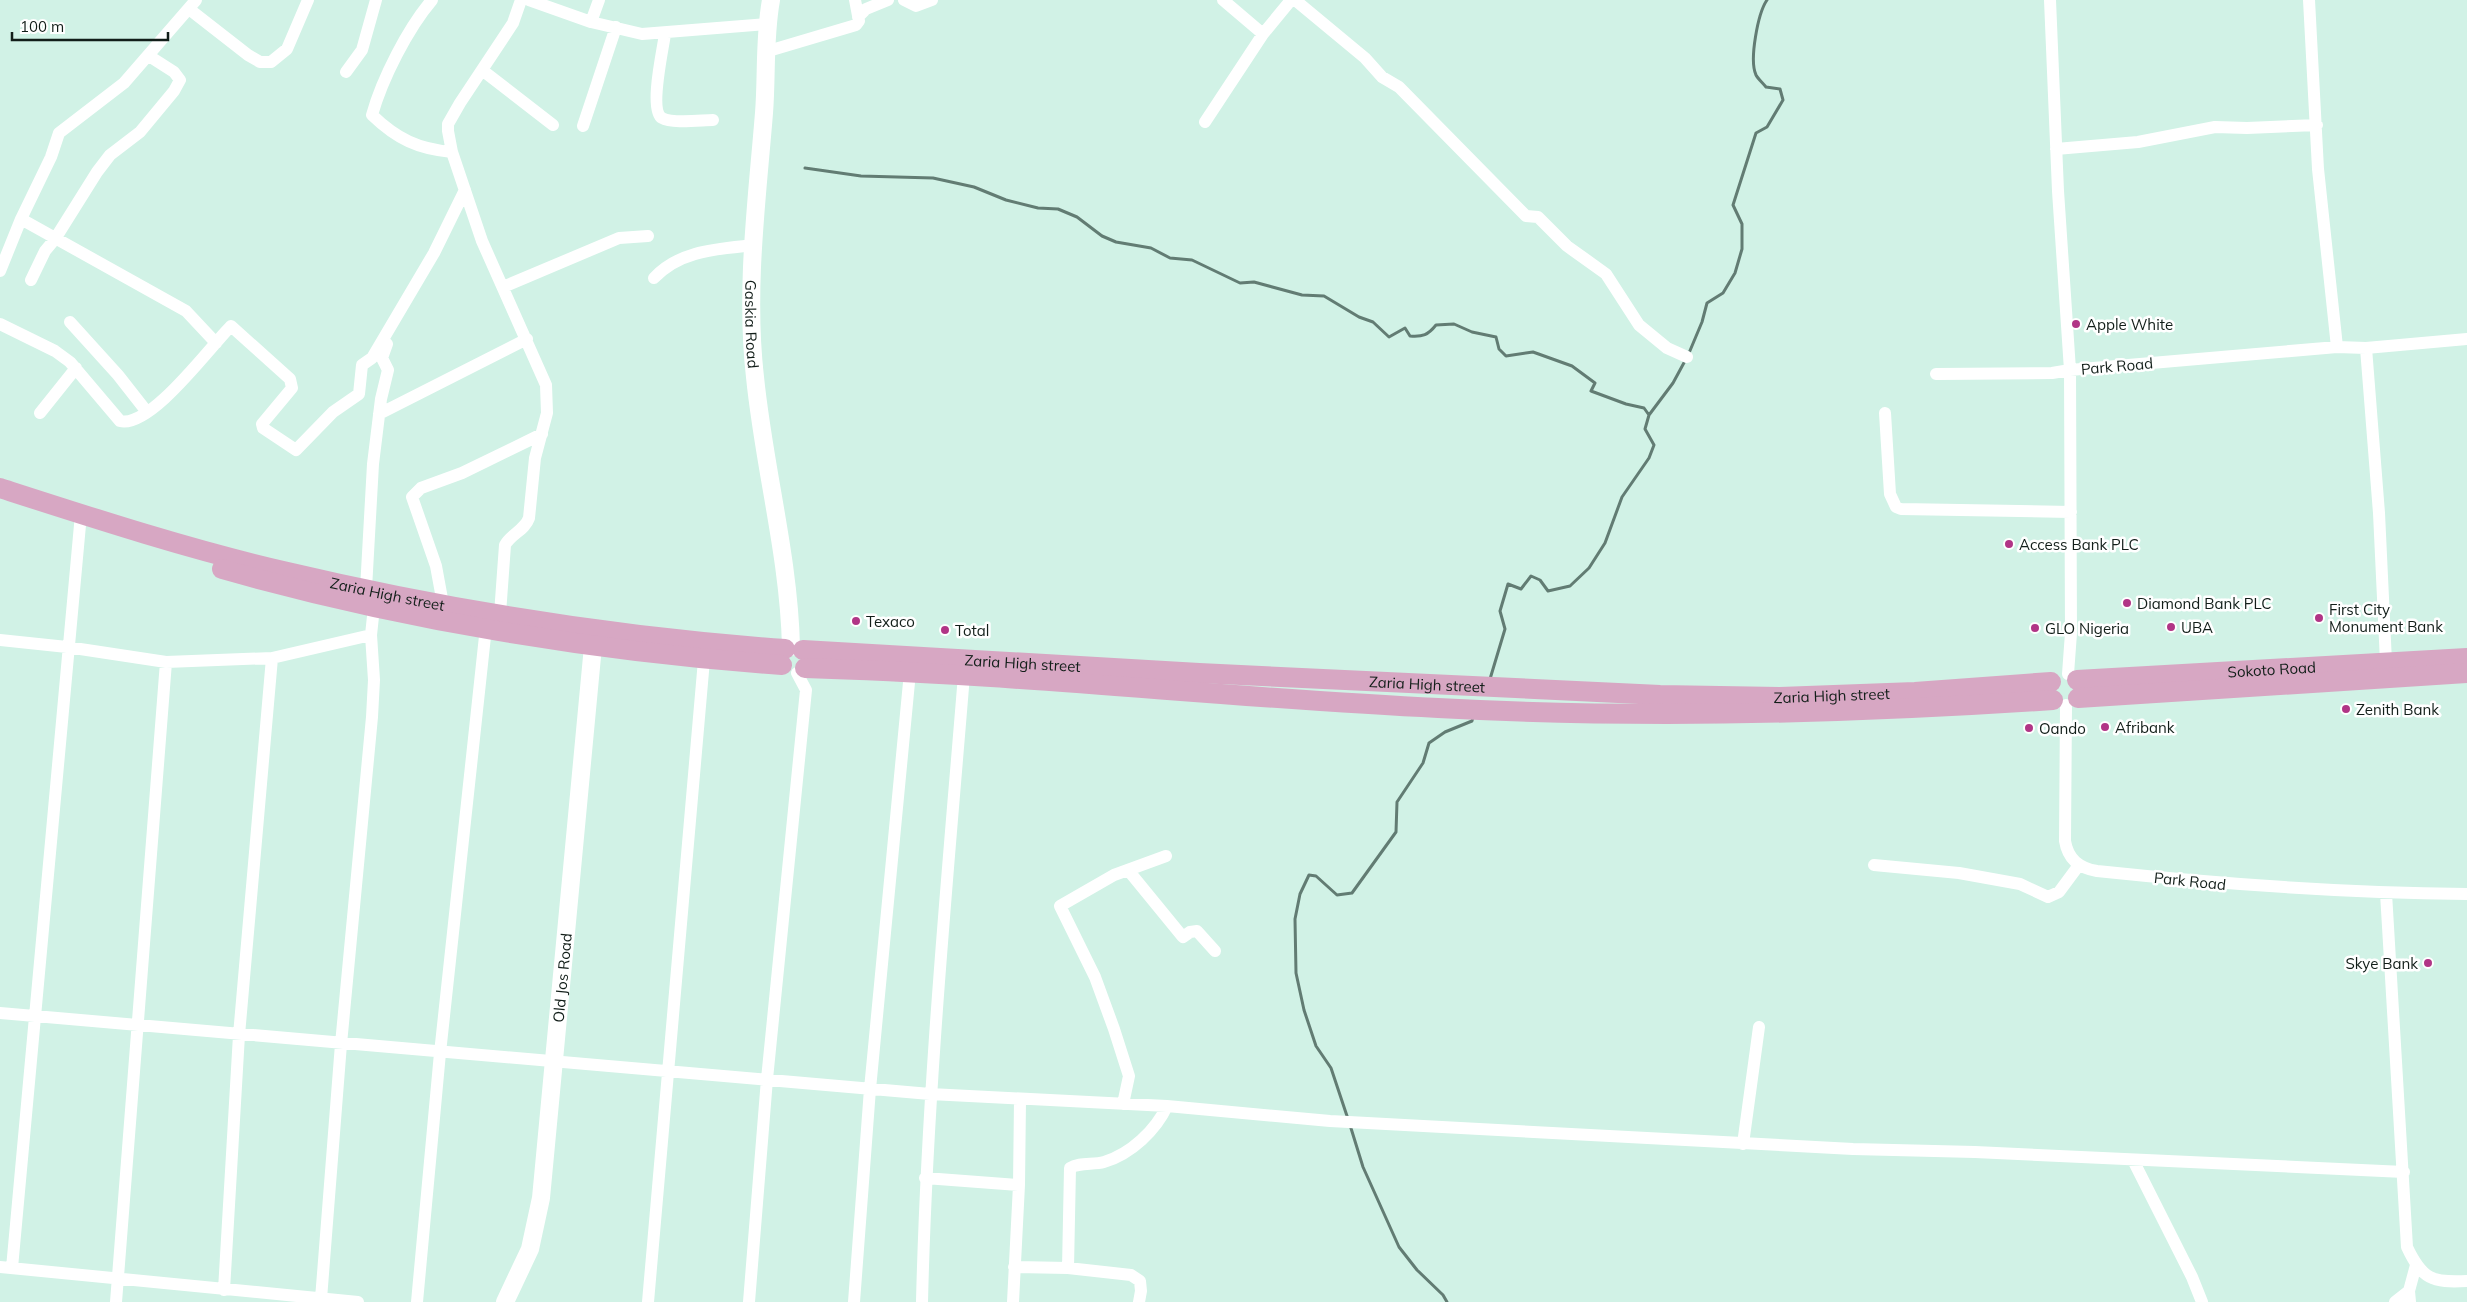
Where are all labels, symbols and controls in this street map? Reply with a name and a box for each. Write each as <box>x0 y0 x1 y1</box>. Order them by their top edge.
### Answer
scale bar <box>12 10 169 42</box>
text: 100 m <box>20 17 64 36</box>
street label: Gaskia Road <box>742 280 764 369</box>
place label: Apple White <box>2086 315 2173 334</box>
marker: Apple White <box>2070 318 2082 330</box>
street label: Park Road <box>2080 353 2154 379</box>
place label: Access Bank PLC <box>2019 535 2139 554</box>
marker: Access Bank PLC <box>2003 538 2015 550</box>
street label: Zaria High street <box>329 573 446 614</box>
place label: Diamond Bank PLC <box>2137 594 2272 613</box>
marker: Diamond Bank PLC <box>2121 597 2133 609</box>
place label: First City Monument Bank <box>2329 600 2443 636</box>
place label: Texaco <box>866 612 915 631</box>
marker: First City Monument Bank <box>2313 612 2325 624</box>
marker: Texaco <box>850 615 862 627</box>
place label: UBA <box>2181 618 2213 637</box>
place label: GLO Nigeria <box>2045 619 2129 638</box>
place label: Total <box>955 621 989 640</box>
marker: UBA <box>2165 621 2177 633</box>
marker: GLO Nigeria <box>2029 622 2041 634</box>
marker: Total <box>939 624 951 636</box>
street label: Zaria High street <box>964 650 1081 676</box>
street label: Sokoto Road <box>2227 657 2316 681</box>
street label: Zaria High street <box>1369 672 1486 696</box>
street label: Zaria High street <box>1774 683 1890 707</box>
place label: Zenith Bank <box>2356 700 2439 719</box>
marker: Zenith Bank <box>2340 703 2352 715</box>
place label: Afribank <box>2115 718 2175 737</box>
place label: Oando <box>2039 719 2086 738</box>
marker: Afribank <box>2099 721 2111 733</box>
marker: Oando <box>2023 722 2035 734</box>
street label: Park Road <box>2153 868 2227 894</box>
street label: Old Jos Road <box>548 932 575 1023</box>
place label: Skye Bank <box>2346 954 2418 973</box>
marker: Skye Bank <box>2422 957 2434 969</box>

